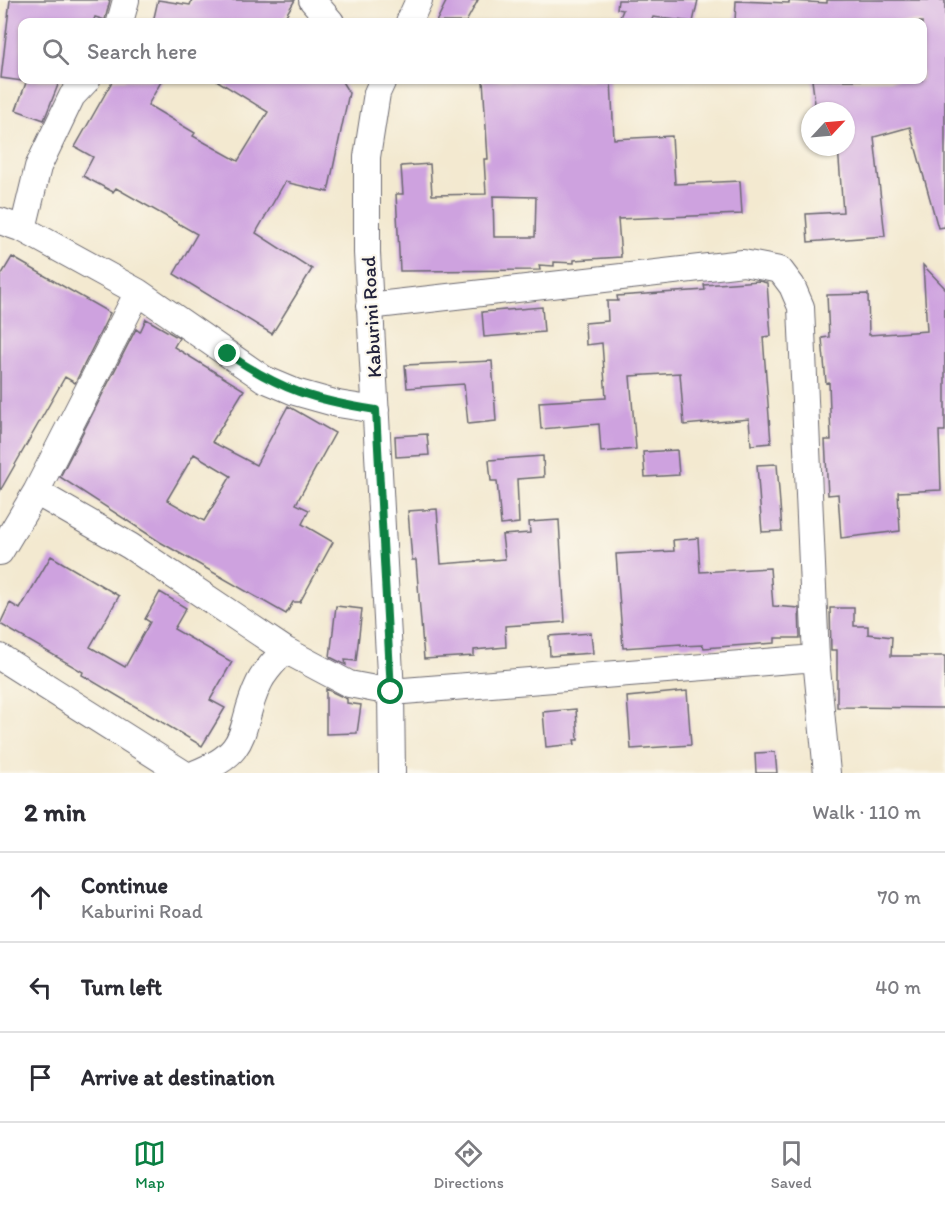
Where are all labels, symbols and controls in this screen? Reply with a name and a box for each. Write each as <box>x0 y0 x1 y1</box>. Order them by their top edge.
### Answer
search box <box>18 18 927 84</box>
icon: search <box>39 35 72 68</box>
text: Search here <box>87 38 197 65</box>
north arrow <box>801 102 855 156</box>
street label: Kaburini Road <box>356 256 386 378</box>
route end <box>214 340 240 366</box>
route start <box>377 678 403 704</box>
text: 2 min <box>24 796 86 828</box>
text: Walk · 110 m <box>812 800 921 824</box>
text: Continue <box>81 872 168 899</box>
icon: ahead <box>24 881 57 914</box>
text: 70 m <box>877 885 921 909</box>
text: Kaburini Road <box>81 899 203 923</box>
icon: left <box>24 971 57 1004</box>
text: Turn left <box>81 974 162 1001</box>
text: 40 m <box>875 975 921 999</box>
icon: arrive <box>24 1061 57 1094</box>
text: Arrive at destination <box>81 1064 275 1091</box>
tab: Map <box>133 1137 166 1192</box>
tab: Directions <box>433 1137 504 1192</box>
tab: Saved <box>771 1137 812 1192</box>

